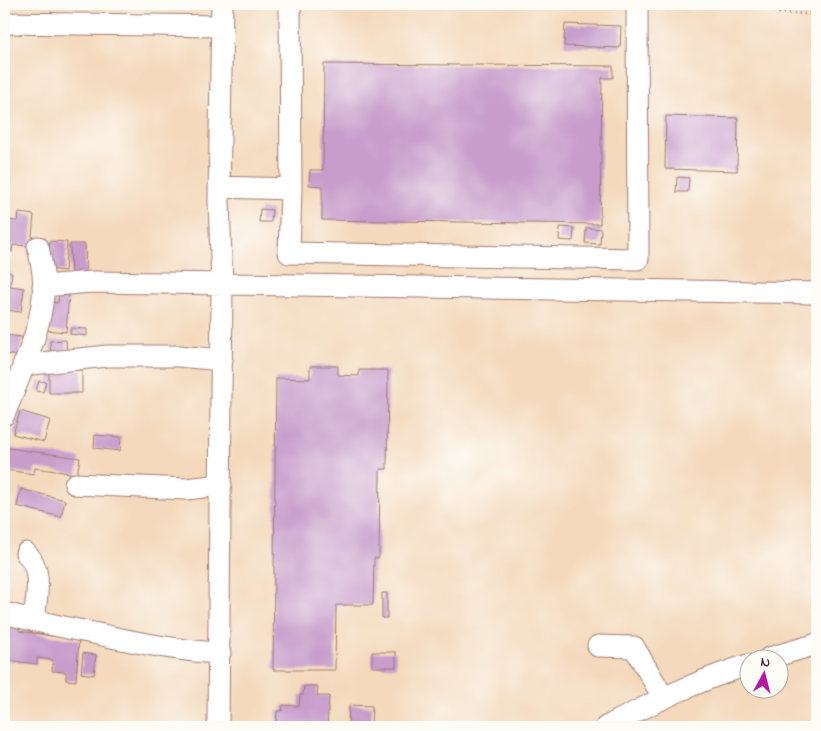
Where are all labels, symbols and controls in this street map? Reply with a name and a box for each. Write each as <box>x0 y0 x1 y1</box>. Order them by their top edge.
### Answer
north arrow <box>738 648 788 698</box>
text: N <box>759 652 771 674</box>

